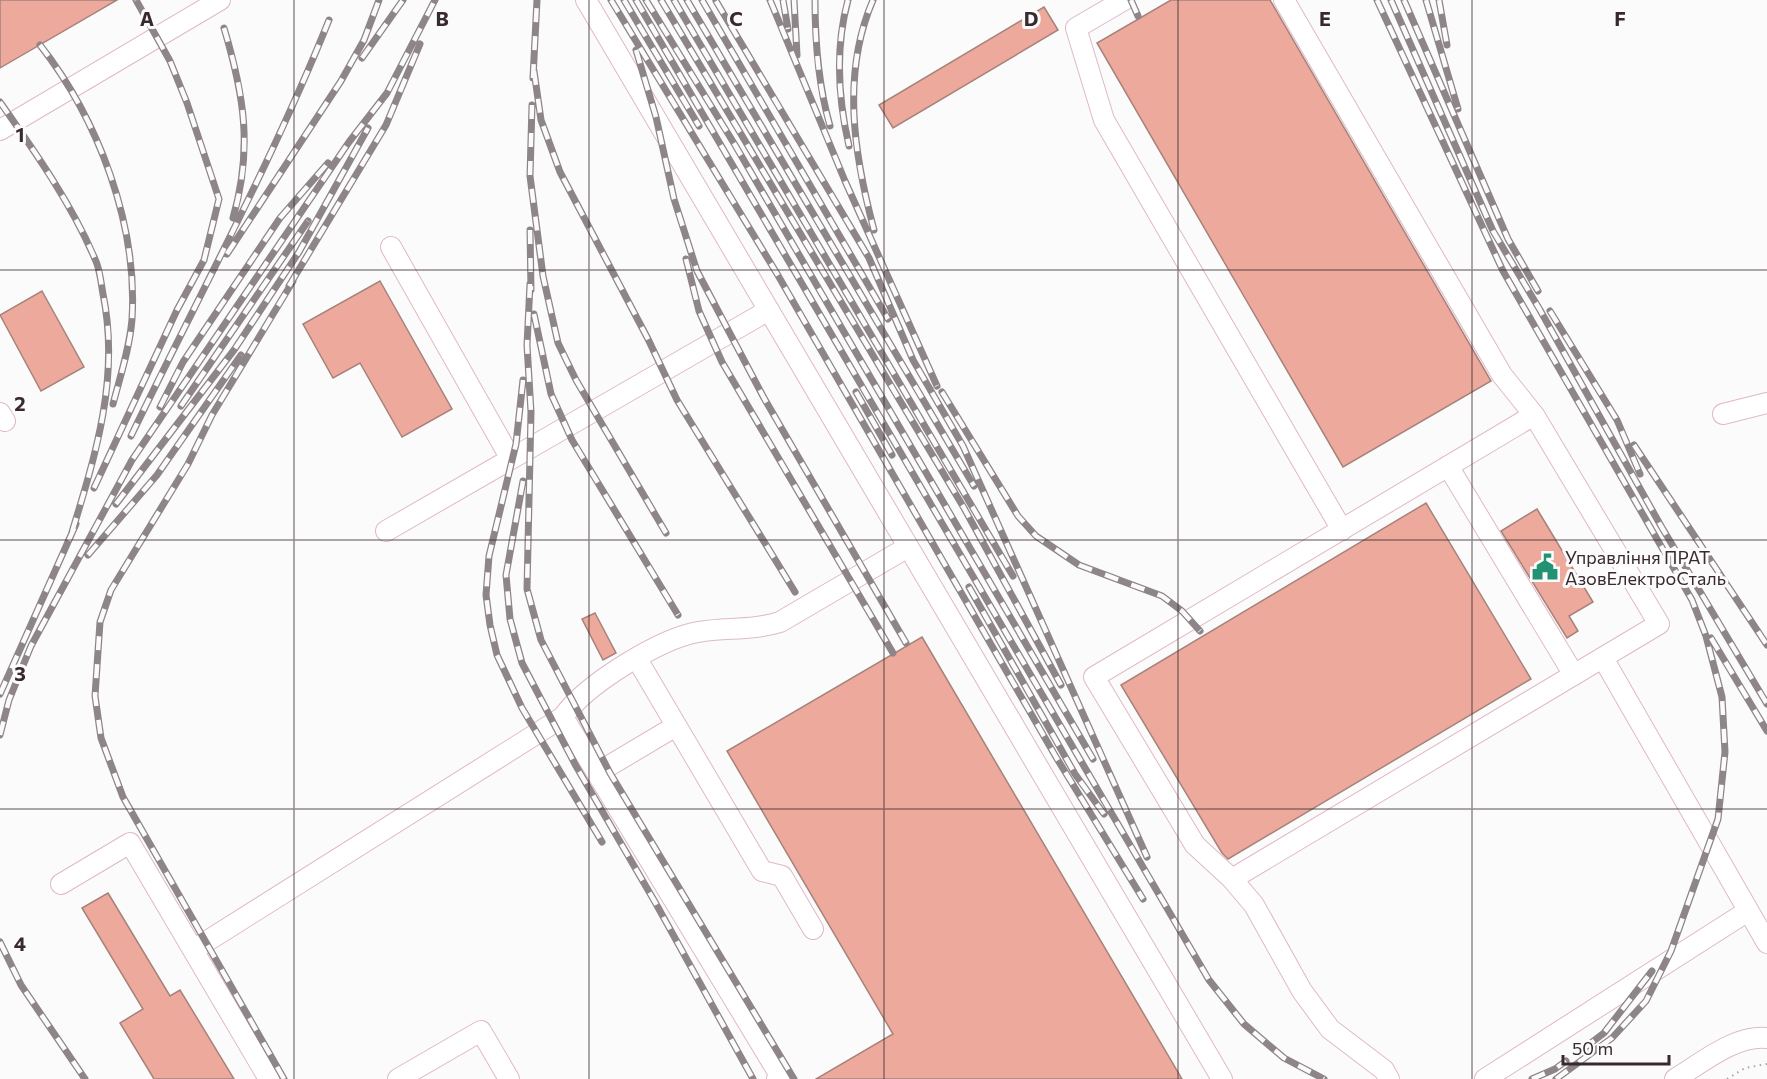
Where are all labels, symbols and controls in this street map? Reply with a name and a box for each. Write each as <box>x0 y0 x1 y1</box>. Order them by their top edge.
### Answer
text: A <box>140 6 154 30</box>
text: B <box>435 6 449 30</box>
text: C <box>729 6 743 30</box>
text: D <box>1024 6 1038 30</box>
text: E <box>1319 6 1331 30</box>
text: F <box>1614 6 1626 30</box>
text: 1 <box>15 122 25 146</box>
text: 2 <box>14 391 26 415</box>
place label: Управління ПРАТ АзовЕлектроСталь <box>1565 546 1726 589</box>
public building icon: Управління ПРАТ АзовЕлектроСталь <box>1530 552 1560 582</box>
text: 3 <box>14 661 26 685</box>
text: 4 <box>14 931 26 955</box>
scale bar <box>1563 1028 1670 1066</box>
text: 50 m <box>1572 1037 1613 1059</box>

